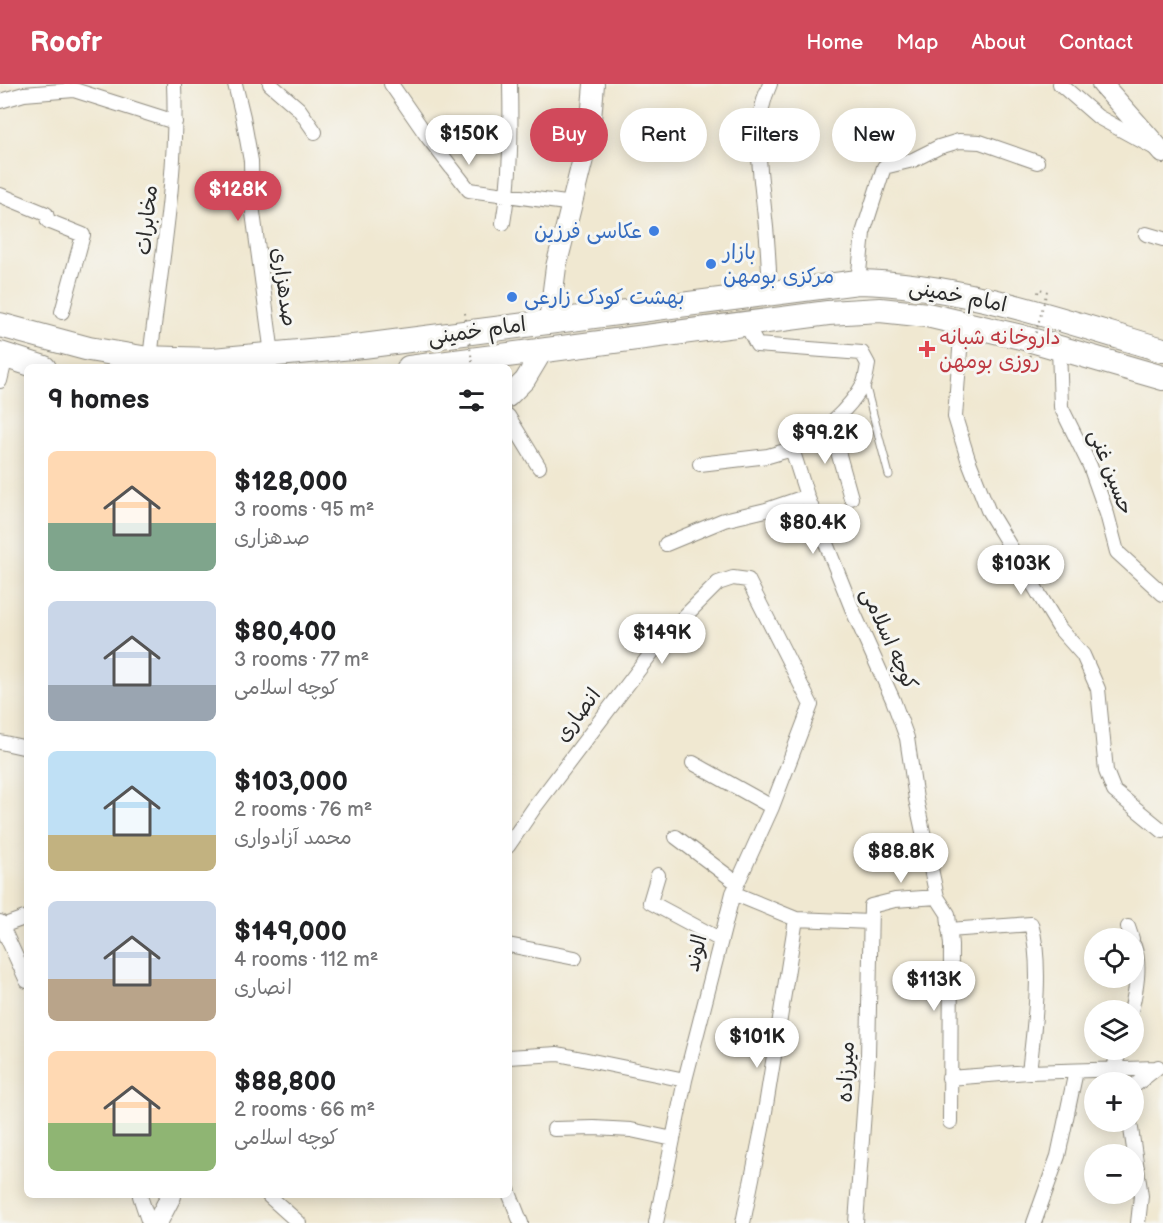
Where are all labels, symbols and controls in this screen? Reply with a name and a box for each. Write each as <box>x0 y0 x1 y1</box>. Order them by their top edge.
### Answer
text: Roofr <box>30 26 102 59</box>
text: Home <box>806 30 863 55</box>
text: Map <box>896 30 938 55</box>
text: About <box>971 30 1026 55</box>
text: Contact <box>1059 30 1133 55</box>
chip: Buy <box>530 108 608 162</box>
chip: Rent <box>620 108 707 162</box>
chip: Filters <box>719 108 820 162</box>
chip: New <box>832 108 916 162</box>
pin: $150K <box>427 115 511 166</box>
text: $150K <box>439 122 499 146</box>
pin: $128K <box>196 171 280 222</box>
text: $128K <box>208 178 268 202</box>
street label: مخابرات <box>131 184 163 256</box>
place label: عکاسی فرزین <box>534 219 642 245</box>
marker: عکاسی فرزین <box>647 224 661 238</box>
place label: بازار مرکزی بومهن <box>721 240 834 290</box>
street label: صدهزاری <box>266 246 302 328</box>
marker: بازار مرکزی بومهن <box>704 257 718 271</box>
street label: امام خمینی <box>907 274 1009 321</box>
place label: بهشت کودک زارعی <box>524 285 685 311</box>
marker: بهشت کودک زارعی <box>505 290 519 304</box>
street label: امام خمینی <box>426 312 528 353</box>
place label: داروخانه شبانه روزی بومهن <box>939 325 1061 375</box>
marker: داروخانه شبانه روزی بومهن <box>920 342 934 356</box>
icon: filters <box>455 384 488 417</box>
text: 9 homes <box>48 385 149 416</box>
pin: $99.2K <box>776 414 874 465</box>
text: $99.2K <box>792 421 858 445</box>
street label: حسین غنی <box>1082 426 1139 519</box>
text: $128,000 <box>234 467 348 498</box>
icon: home <box>96 475 168 547</box>
text: 3 rooms · 95 m² <box>234 498 374 522</box>
pin: $80.4K <box>764 504 862 555</box>
text: $80.4K <box>779 511 847 535</box>
text: صدهزاری <box>234 526 310 550</box>
pin: $103K <box>979 545 1063 596</box>
text: $103K <box>991 552 1051 576</box>
street label: کوچه اسلامی <box>854 584 923 695</box>
pin: $149K <box>620 614 704 665</box>
text: $80,400 <box>234 617 336 648</box>
text: $149K <box>633 621 691 645</box>
icon: home <box>96 625 168 697</box>
text: 3 rooms · 77 m² <box>234 648 369 672</box>
text: کوچه اسلامی <box>234 676 338 700</box>
street label: انصاری <box>550 683 606 747</box>
text: $103,000 <box>234 767 348 798</box>
icon: home <box>96 775 168 847</box>
text: 2 rooms · 76 m² <box>234 798 372 822</box>
text: محمد آزادواری <box>234 826 352 850</box>
pin: $88.8K <box>852 833 950 884</box>
text: $88.8K <box>867 840 935 864</box>
text: $149,000 <box>234 917 347 948</box>
icon: home <box>96 925 168 997</box>
map controls <box>1084 928 1144 1204</box>
button: locate <box>1084 928 1144 988</box>
street label: الوند <box>679 932 713 974</box>
text: 4 rooms · 112 m² <box>234 948 378 972</box>
pin: $113K <box>892 961 976 1012</box>
text: $113K <box>906 968 962 992</box>
text: انصاری <box>234 976 292 1000</box>
button: layers <box>1084 1000 1144 1060</box>
pin: $101K <box>715 1018 799 1069</box>
text: $101K <box>729 1025 785 1049</box>
street label: میرزاده <box>832 1041 860 1103</box>
text: $88,800 <box>234 1067 336 1098</box>
button: + <box>1084 1072 1144 1132</box>
icon: home <box>96 1075 168 1147</box>
text: 2 rooms · 66 m² <box>234 1098 375 1122</box>
text: کوچه اسلامی <box>234 1126 338 1150</box>
button: − <box>1084 1144 1144 1204</box>

